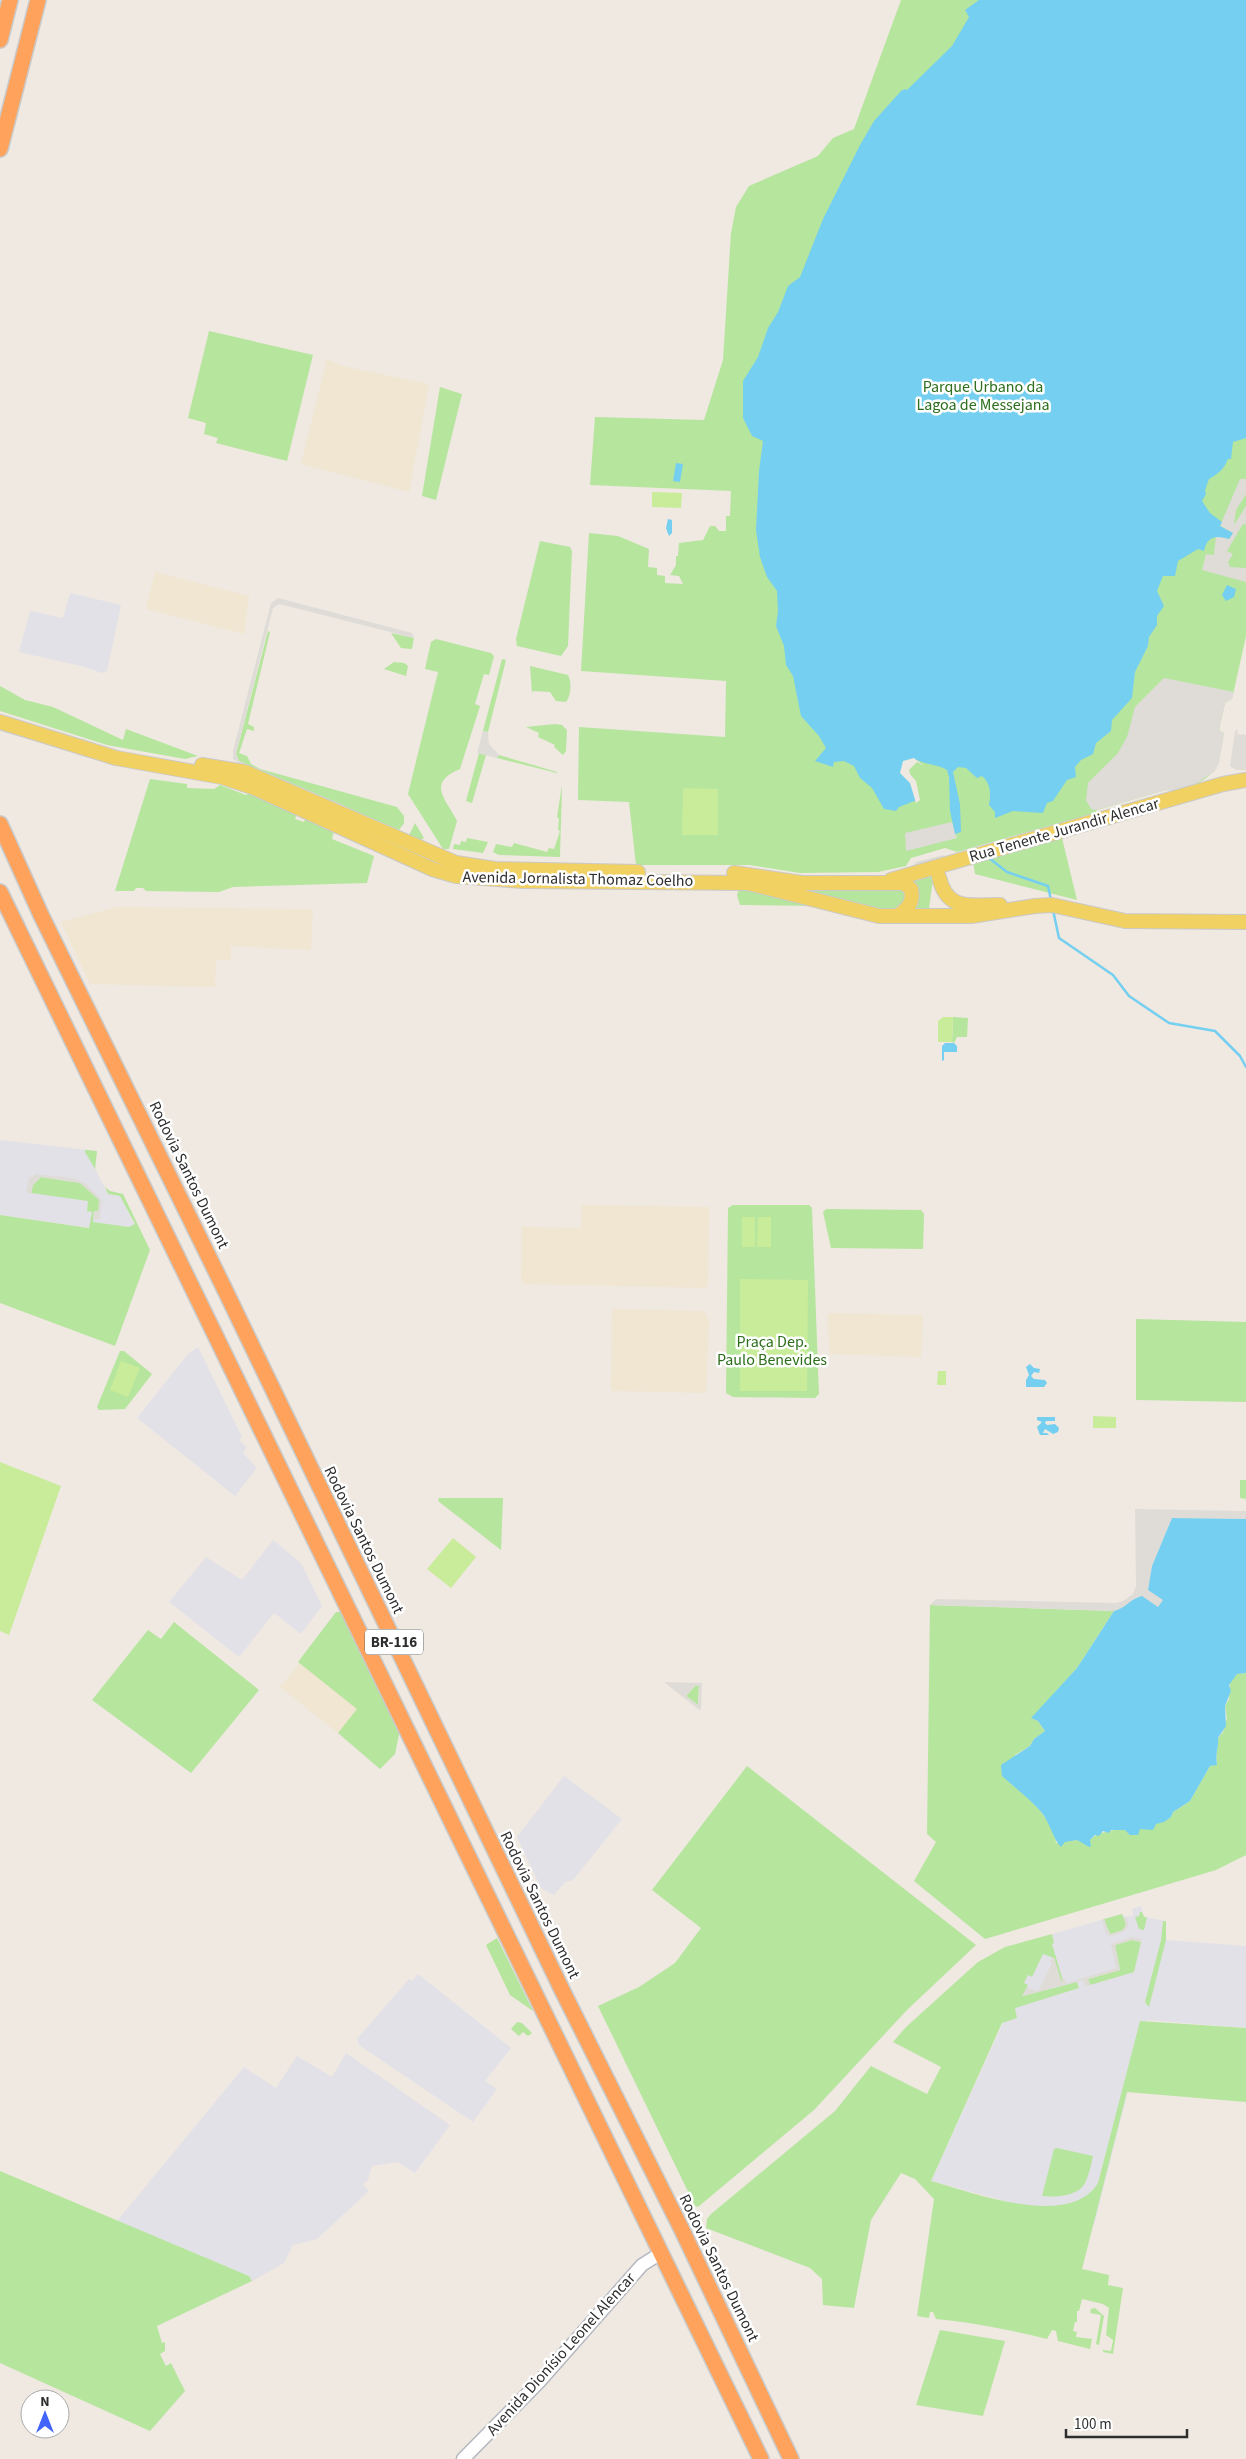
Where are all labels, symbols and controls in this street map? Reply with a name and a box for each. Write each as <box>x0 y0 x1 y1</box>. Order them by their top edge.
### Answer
park label: Parque Urbano da Lagoa de Messejana <box>916 376 1050 416</box>
street label: Rua Tenente Jurandir Alencar <box>967 792 1162 868</box>
street label: Avenida Jornalista Thomaz Coelho <box>462 866 694 892</box>
street label: Rodovia Santos Dumont <box>144 1098 235 1253</box>
park label: Praça Dep. Paulo Benevides <box>717 1331 827 1371</box>
street label: Rodovia Santos Dumont <box>319 1463 410 1618</box>
road number: BR-116 <box>365 1630 423 1654</box>
street label: Rodovia Santos Dumont <box>495 1828 586 1983</box>
street label: Rodovia Santos Dumont <box>674 2191 765 2346</box>
street label: Avenida Dionísio Leonel Alencar <box>482 2267 641 2440</box>
north arrow <box>20 2389 70 2439</box>
text: N <box>40 2392 50 2412</box>
scale bar <box>1066 2406 1187 2438</box>
text: 100 m <box>1074 2414 1112 2435</box>

